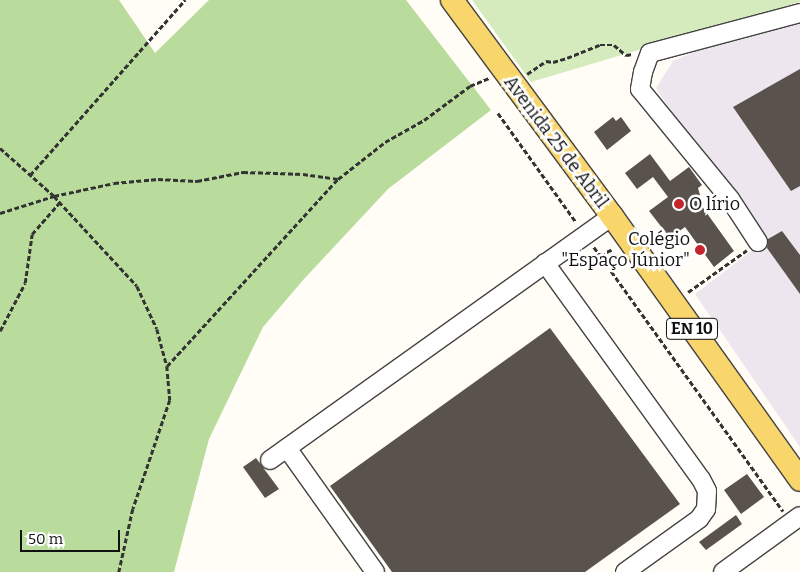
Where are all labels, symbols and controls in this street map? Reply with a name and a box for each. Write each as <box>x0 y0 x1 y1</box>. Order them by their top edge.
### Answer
street label: Avenida 25 de Abril <box>499 72 613 212</box>
place label: O lírio <box>689 193 740 215</box>
marker: O lírio <box>673 198 685 210</box>
place label: Colégio "Espaço Júnior" <box>561 229 690 272</box>
marker: Colégio "Espaço Júnior" <box>694 244 706 256</box>
road number: EN 10 <box>666 316 718 342</box>
scale bar <box>22 520 122 552</box>
text: 50 m <box>28 530 63 548</box>

